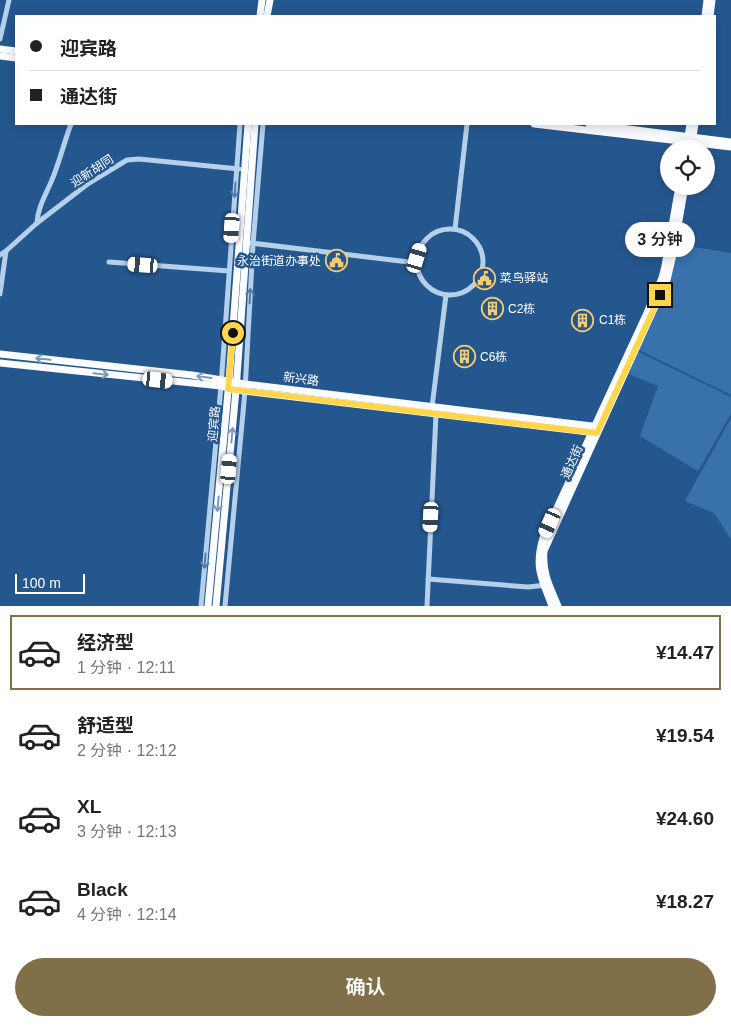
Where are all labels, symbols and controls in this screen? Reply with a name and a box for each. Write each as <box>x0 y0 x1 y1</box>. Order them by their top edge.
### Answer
text: 迎宾路 <box>60 38 117 59</box>
text: 通达街 <box>60 86 117 107</box>
map controls <box>660 140 715 195</box>
button: locate <box>660 140 715 195</box>
street label: 迎新胡同 <box>68 152 116 190</box>
one-way arrow <box>231 182 240 198</box>
car <box>223 213 240 243</box>
callout: 3 分钟 <box>625 222 695 258</box>
text: 3 分钟 <box>637 231 683 248</box>
car <box>405 241 428 275</box>
public building icon: 永治街道办事处 <box>325 249 349 273</box>
place label: 永治街道办事处 <box>237 254 321 268</box>
car <box>127 256 158 274</box>
public building icon: 菜鸟驿站 <box>472 266 496 290</box>
place label: 菜鸟驿站 <box>500 271 548 285</box>
route end <box>649 284 671 306</box>
one-way arrow <box>246 288 255 304</box>
building icon: C2栋 <box>480 297 504 321</box>
place label: C2栋 <box>508 302 535 316</box>
building icon: C1栋 <box>571 308 595 332</box>
place label: C1栋 <box>599 313 626 327</box>
route start <box>222 322 244 344</box>
building icon: C6栋 <box>452 345 476 369</box>
place label: C6栋 <box>480 350 507 364</box>
one-way arrow <box>35 354 51 364</box>
one-way arrow <box>92 369 108 379</box>
street label: 新兴路 <box>282 370 320 388</box>
car <box>142 371 173 389</box>
one-way arrow <box>197 372 213 382</box>
street label: 迎宾路 <box>205 405 223 443</box>
one-way arrow <box>227 428 236 444</box>
street label: 通达街 <box>558 443 586 481</box>
car <box>220 453 237 485</box>
one-way arrow <box>213 496 223 512</box>
car <box>422 502 439 532</box>
car <box>537 506 562 540</box>
one-way arrow <box>200 553 210 569</box>
scale bar <box>15 571 85 594</box>
text: 100 m <box>22 575 61 591</box>
icon: car <box>17 630 62 675</box>
text: 经济型 <box>77 632 134 653</box>
text: ¥14.47 <box>656 642 714 663</box>
text: 1 分钟 · 12:11 <box>77 659 175 676</box>
icon: car <box>17 713 62 758</box>
text: 舒适型 <box>77 715 134 736</box>
text: ¥19.54 <box>656 725 714 746</box>
text: 2 分钟 · 12:12 <box>77 742 177 759</box>
icon: car <box>17 796 62 841</box>
text: XL <box>77 796 101 817</box>
text: ¥24.60 <box>656 808 714 829</box>
text: 3 分钟 · 12:13 <box>77 823 177 840</box>
icon: car <box>17 879 62 924</box>
text: Black <box>77 879 128 900</box>
text: ¥18.27 <box>656 891 714 912</box>
text: 4 分钟 · 12:14 <box>77 906 177 923</box>
button: 确认 <box>15 958 716 1016</box>

